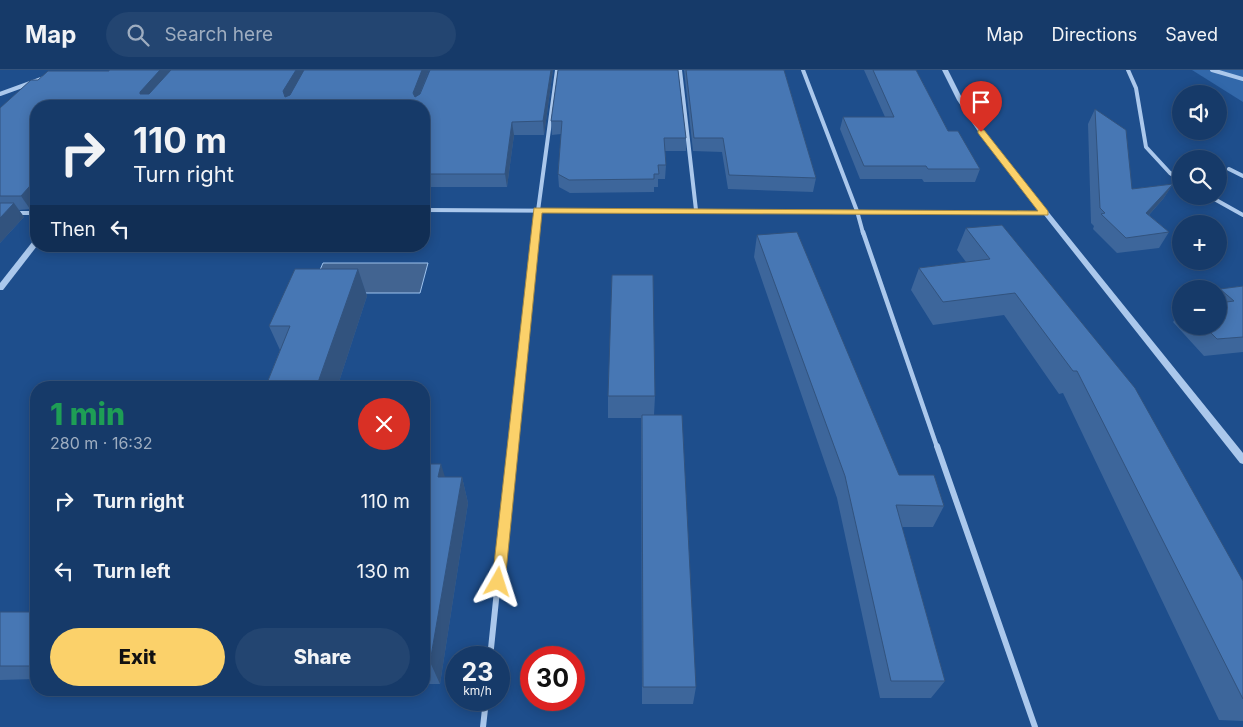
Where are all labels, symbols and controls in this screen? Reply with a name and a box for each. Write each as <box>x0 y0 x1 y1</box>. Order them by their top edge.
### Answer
search box <box>106 12 456 57</box>
text: Map <box>25 20 76 49</box>
icon: search <box>124 21 152 49</box>
text: Search here <box>164 23 273 46</box>
text: Map <box>986 24 1024 45</box>
text: Directions <box>1052 24 1137 45</box>
text: Saved <box>1165 24 1218 45</box>
pin <box>960 81 1002 132</box>
map controls <box>1172 85 1227 335</box>
button: sound <box>1172 85 1227 140</box>
icon: arrive <box>967 88 995 116</box>
text: 110 m <box>133 119 227 161</box>
icon: right <box>50 120 115 185</box>
button: search <box>1172 150 1227 205</box>
text: Turn right <box>133 161 234 187</box>
icon: left <box>106 215 134 243</box>
button: + <box>1172 215 1227 270</box>
text: Then <box>50 218 96 241</box>
button: − <box>1172 280 1227 335</box>
text: 1 min <box>50 396 125 432</box>
button: close <box>358 398 410 450</box>
text: 280 m · 16:32 <box>50 433 153 453</box>
icon: right <box>50 487 78 515</box>
text: Turn right <box>93 490 184 513</box>
text: 110 m <box>361 490 410 513</box>
position arrow <box>471 555 523 607</box>
icon: left <box>50 557 78 585</box>
text: Turn left <box>93 560 171 583</box>
text: 130 m <box>357 560 410 583</box>
button: Exit <box>50 628 225 686</box>
button: Share <box>235 628 410 686</box>
speed limit sign: 30 <box>520 646 585 711</box>
text: 23 <box>462 657 493 687</box>
text: km/h <box>463 683 492 698</box>

